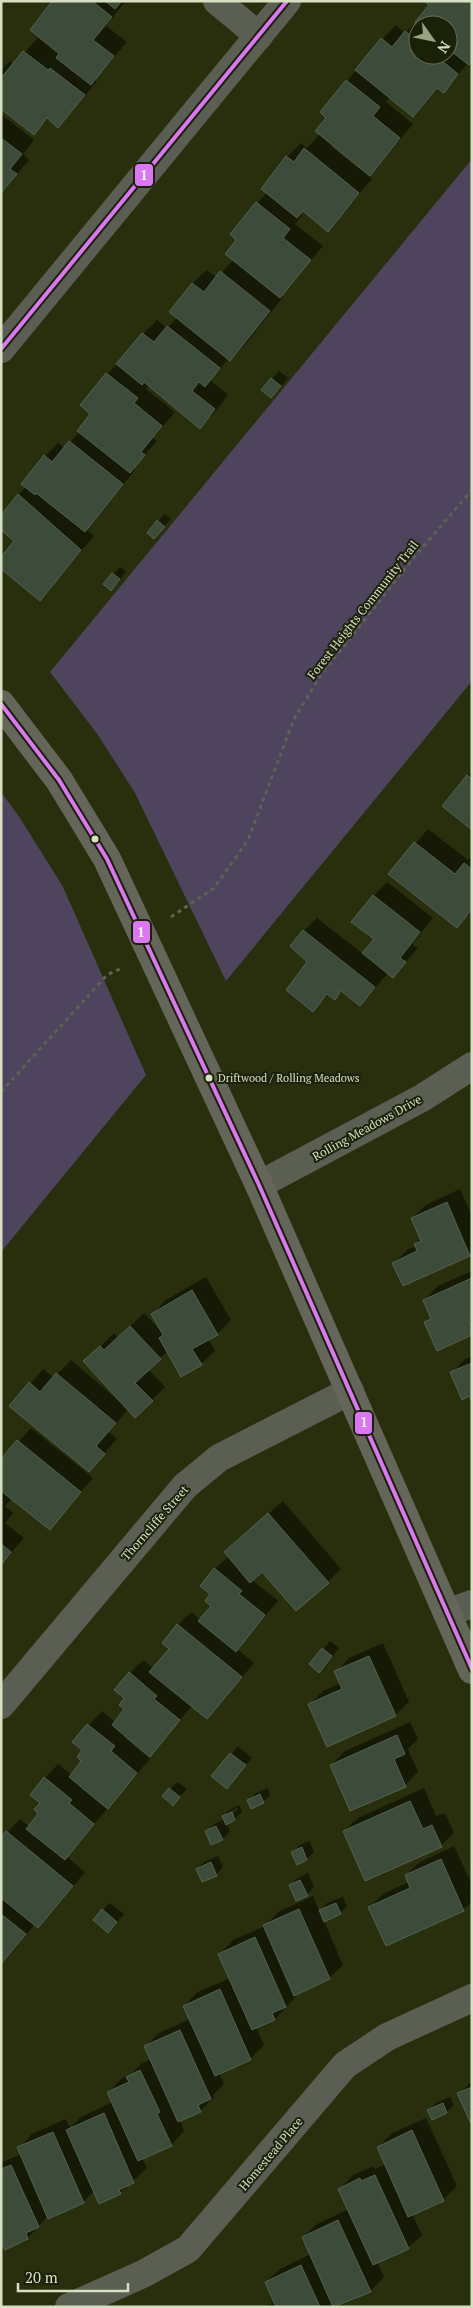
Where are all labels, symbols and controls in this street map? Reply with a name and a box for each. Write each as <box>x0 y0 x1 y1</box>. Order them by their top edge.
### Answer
north arrow <box>408 15 458 65</box>
text: N <box>433 38 455 57</box>
line badge: 1 <box>134 163 154 187</box>
text: 1 <box>140 165 148 184</box>
street label: Forest Heights Community Trail <box>304 537 422 682</box>
unlabelled marker <box>90 834 100 844</box>
line badge: 1 <box>132 920 151 944</box>
text: 1 <box>137 922 145 941</box>
place label: Driftwood / Rolling Meadows <box>218 1071 360 1085</box>
marker: Driftwood / Rolling Meadows <box>204 1073 214 1083</box>
street label: Rolling Meadows Drive <box>310 1091 424 1164</box>
line badge: 1 <box>354 1411 373 1435</box>
text: 1 <box>360 1412 368 1431</box>
street label: Thorncliffe Street <box>118 1482 192 1563</box>
street label: Homestead Place <box>236 2114 306 2193</box>
scale bar <box>18 2260 128 2292</box>
text: 20 m <box>25 2267 58 2287</box>

